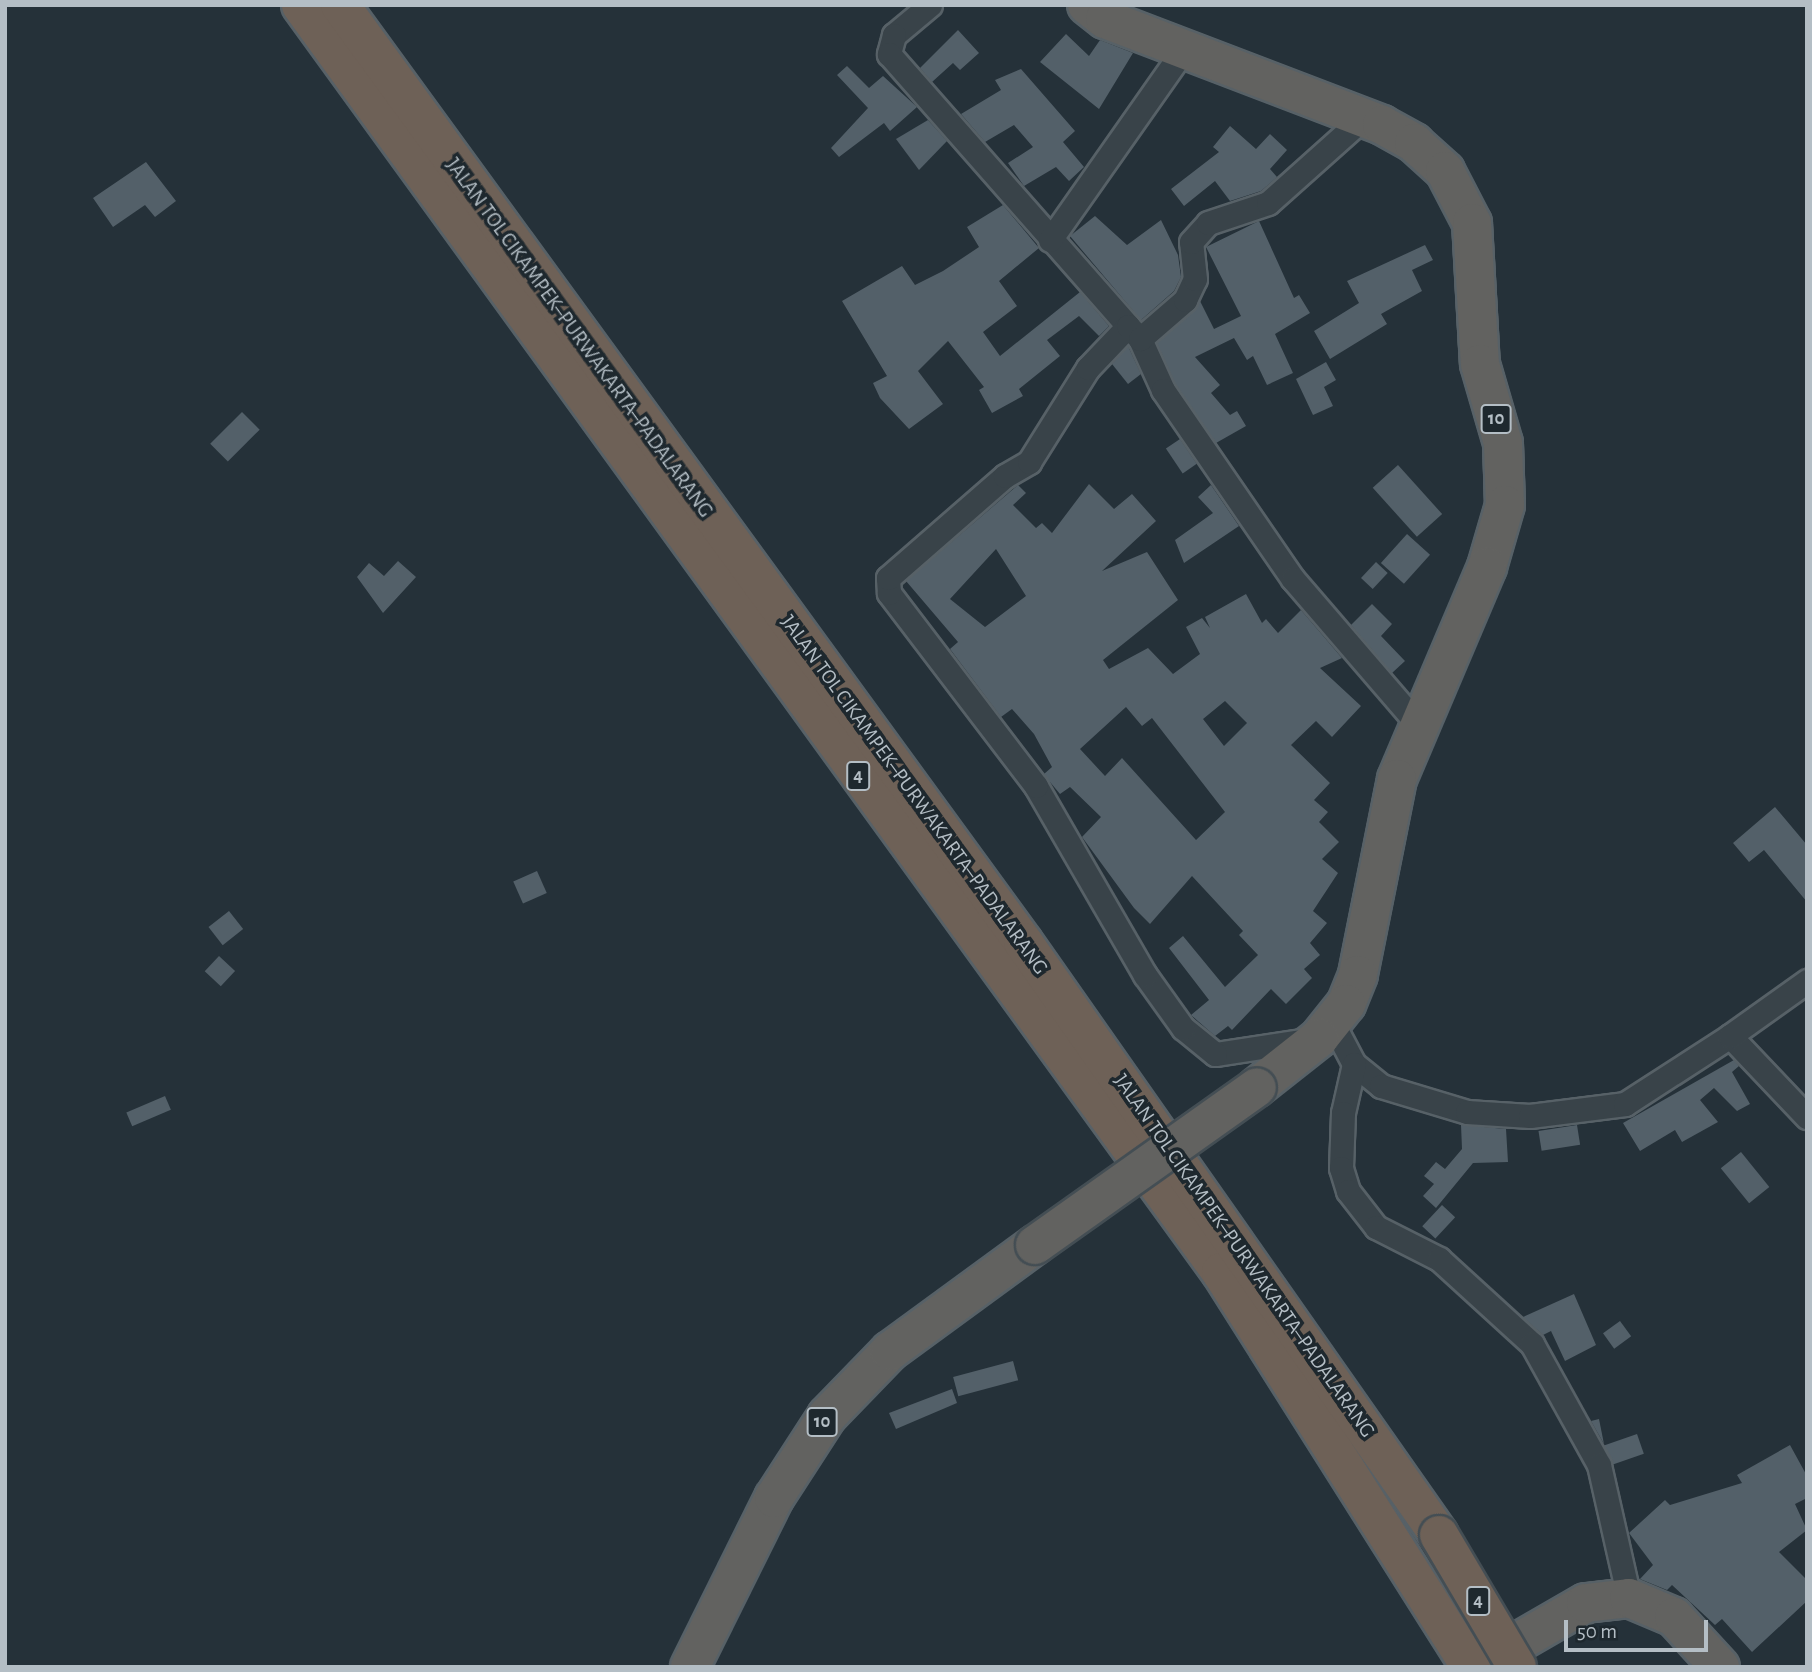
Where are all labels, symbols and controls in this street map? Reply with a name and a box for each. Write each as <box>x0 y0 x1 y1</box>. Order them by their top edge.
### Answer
street label: JALAN TOL CIKAMPEK–PURWAKARTA–PADALARANG <box>440 153 718 523</box>
road number: 10 <box>1480 404 1512 434</box>
street label: JALAN TOL CIKAMPEK–PURWAKARTA–PADALARANG <box>775 610 1053 980</box>
road number: 4 <box>846 761 870 792</box>
street label: JALAN TOL CIKAMPEK–PURWAKARTA–PADALARANG <box>1108 1069 1380 1443</box>
road number: 10 <box>806 1406 838 1438</box>
road number: 4 <box>1466 1586 1490 1616</box>
scale bar <box>1567 1606 1710 1650</box>
text: 50 m <box>1577 1621 1617 1642</box>

